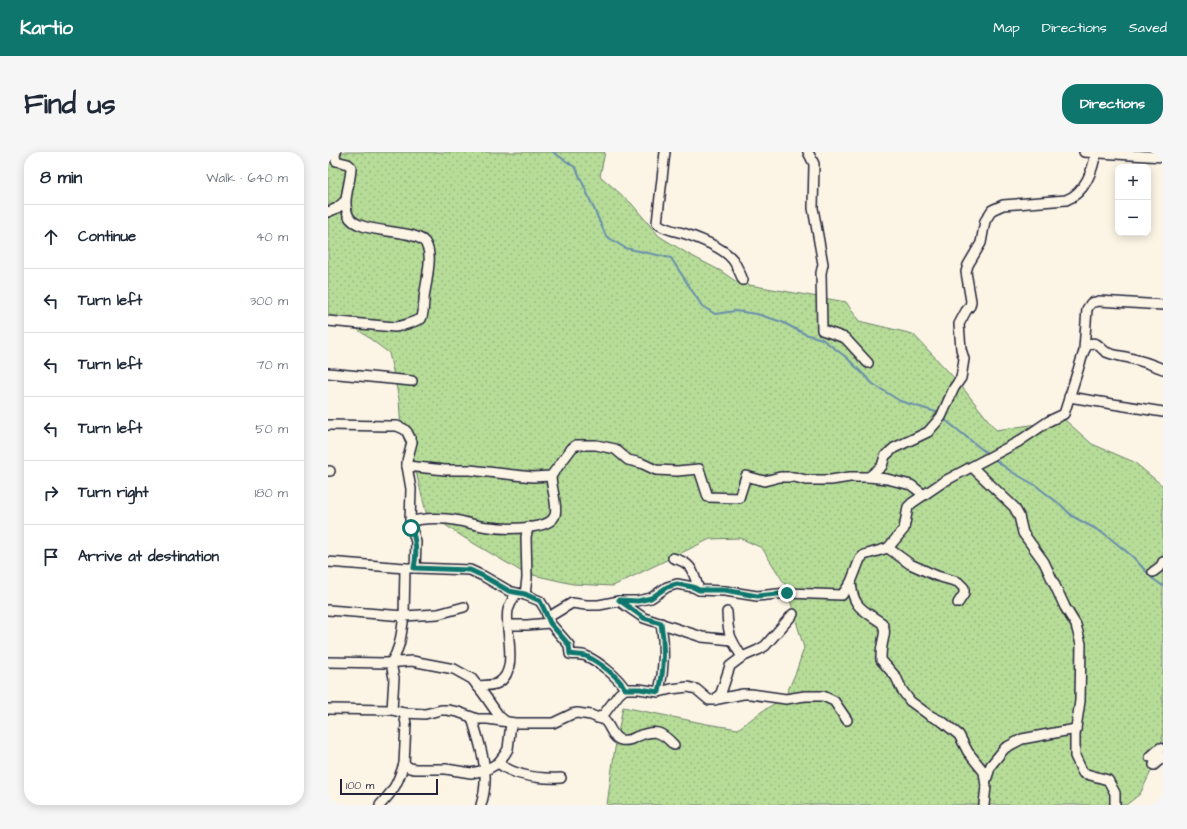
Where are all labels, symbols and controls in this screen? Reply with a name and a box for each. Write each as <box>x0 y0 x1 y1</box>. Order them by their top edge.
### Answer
text: Kartio <box>20 15 73 42</box>
text: Map <box>993 18 1020 38</box>
text: Directions <box>1042 18 1107 38</box>
text: Saved <box>1129 18 1167 38</box>
button: Directions <box>1062 84 1163 124</box>
text: Find us <box>24 85 115 124</box>
map controls <box>1115 164 1151 236</box>
button: + <box>1115 164 1151 200</box>
text: 8 min <box>40 166 82 190</box>
text: Walk · 640 m <box>206 169 288 187</box>
button: − <box>1115 200 1151 236</box>
icon: ahead <box>40 226 62 248</box>
text: Continue <box>78 226 136 247</box>
text: 40 m <box>256 228 288 246</box>
icon: left <box>40 290 62 312</box>
text: Turn left <box>78 290 142 311</box>
text: 300 m <box>250 292 288 310</box>
icon: left <box>40 354 62 376</box>
text: Turn left <box>78 354 142 375</box>
text: 70 m <box>256 356 288 374</box>
icon: left <box>40 418 62 440</box>
text: Turn left <box>78 418 142 439</box>
text: 50 m <box>255 420 288 438</box>
icon: right <box>40 482 62 504</box>
text: Turn right <box>78 482 149 503</box>
text: 180 m <box>254 484 288 502</box>
route start <box>402 519 420 537</box>
icon: arrive <box>40 546 62 568</box>
text: Arrive at destination <box>78 546 219 567</box>
route end <box>778 584 796 602</box>
scale bar <box>340 777 438 796</box>
text: 100 m <box>346 778 374 793</box>

